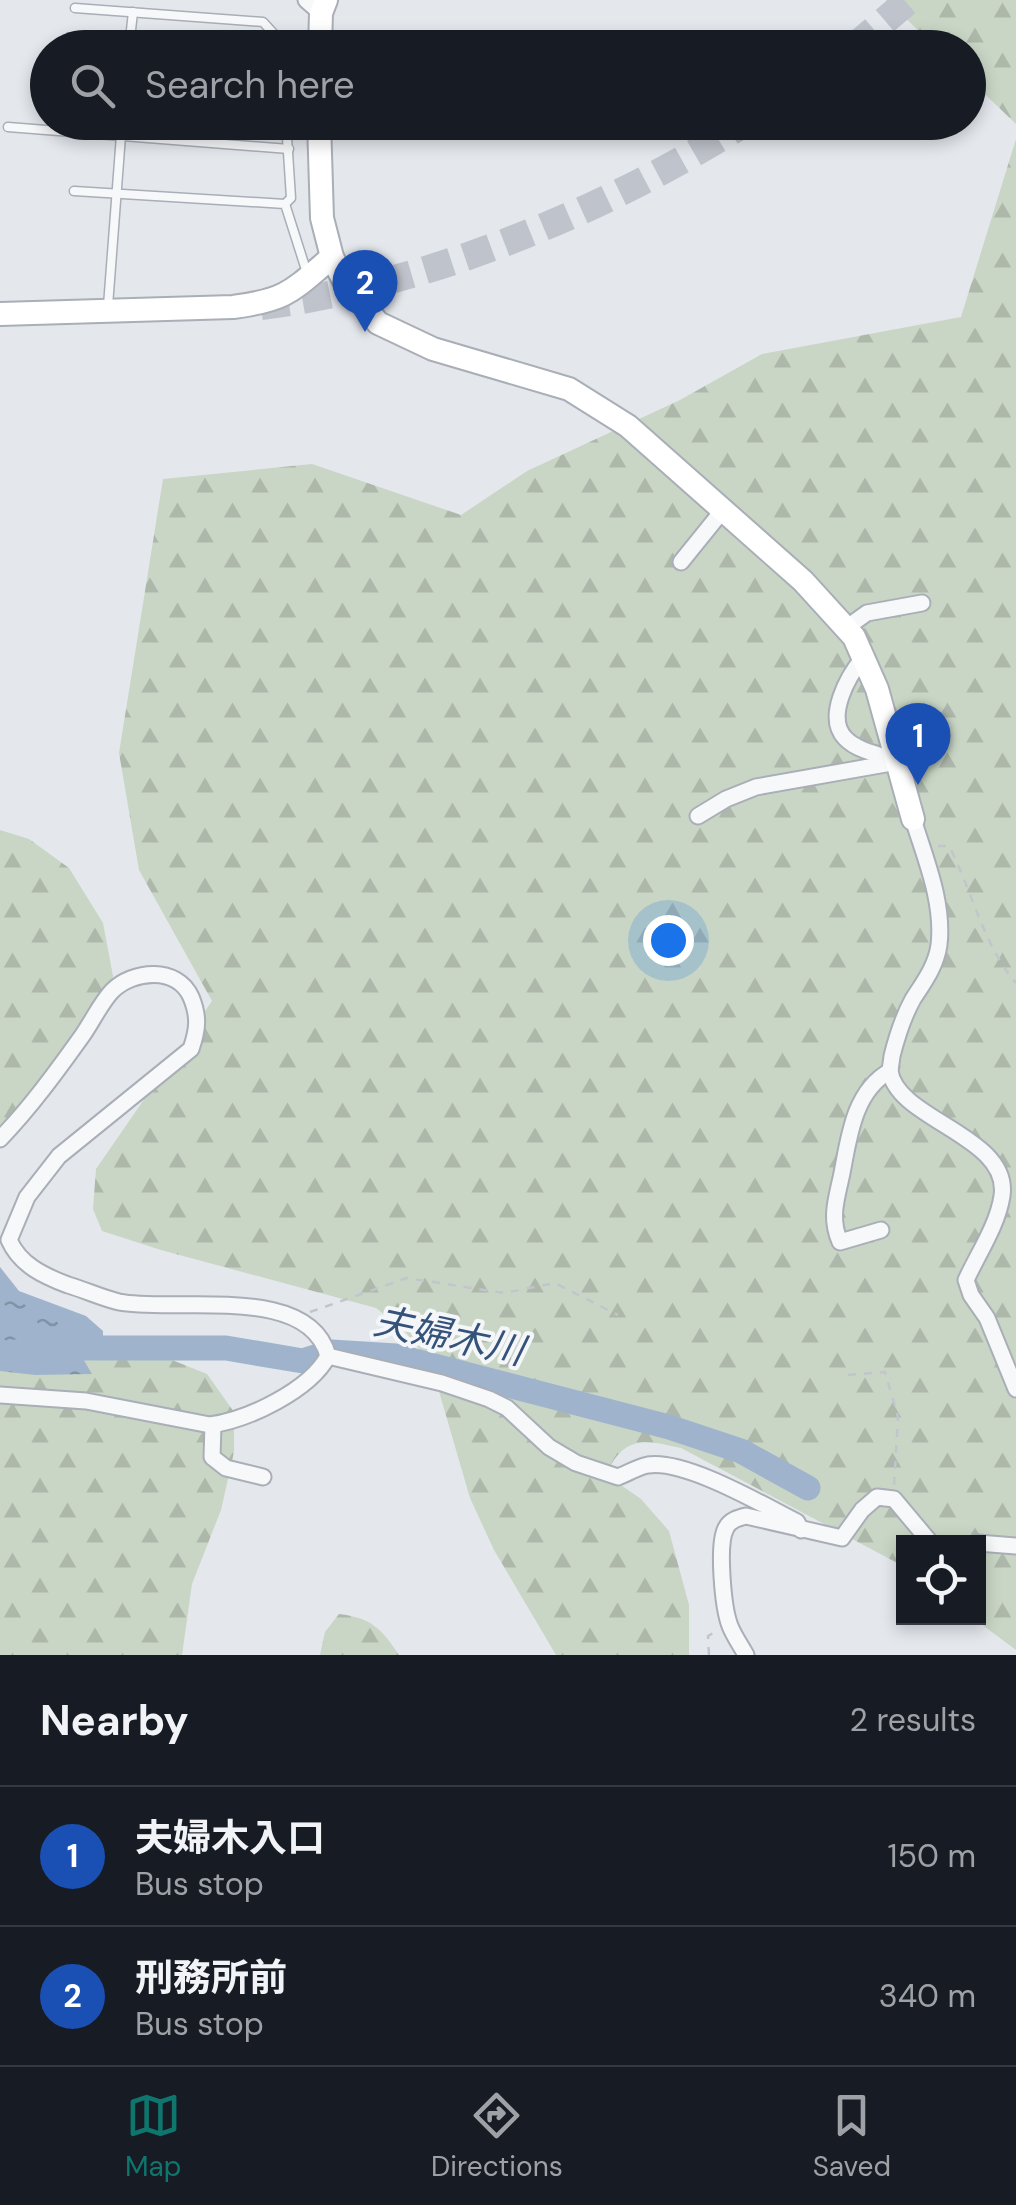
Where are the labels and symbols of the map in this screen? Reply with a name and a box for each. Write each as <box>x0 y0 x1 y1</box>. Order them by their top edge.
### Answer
pin: 2 <box>332 250 398 332</box>
pin: 1 <box>886 702 950 785</box>
your location <box>643 915 694 966</box>
water label: 夫婦木川 <box>369 1296 532 1377</box>

